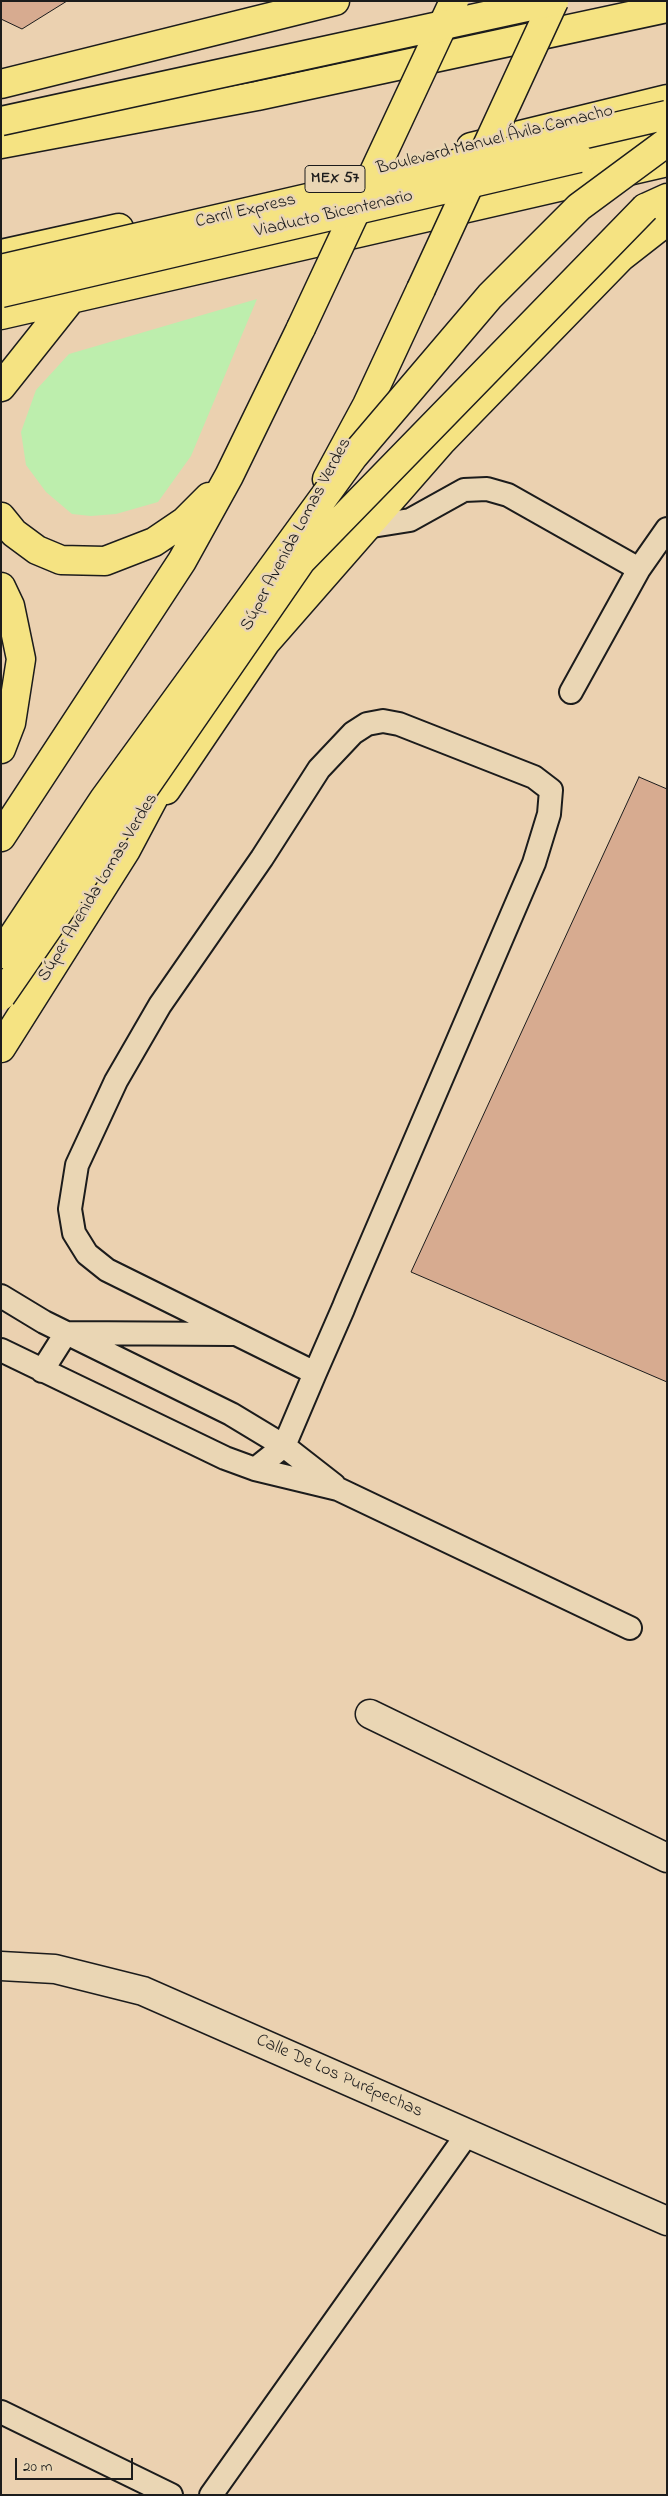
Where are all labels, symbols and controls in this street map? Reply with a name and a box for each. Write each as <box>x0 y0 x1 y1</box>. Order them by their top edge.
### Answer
street label: Boulevard Manuel Ávila Camacho <box>375 101 615 181</box>
road number: MEX 57 <box>305 165 365 192</box>
street label: Viaducto Bicentenario <box>253 186 415 244</box>
street label: Carril Express <box>194 190 298 234</box>
street label: Súper Avenida Lomas Verdes <box>237 435 357 635</box>
street label: Súper Avenida Lomas Verdes <box>34 790 164 986</box>
street label: Calle De Los Purépechas <box>252 2030 426 2124</box>
scale bar <box>18 2448 135 2480</box>
text: 20 m <box>23 2456 52 2478</box>

